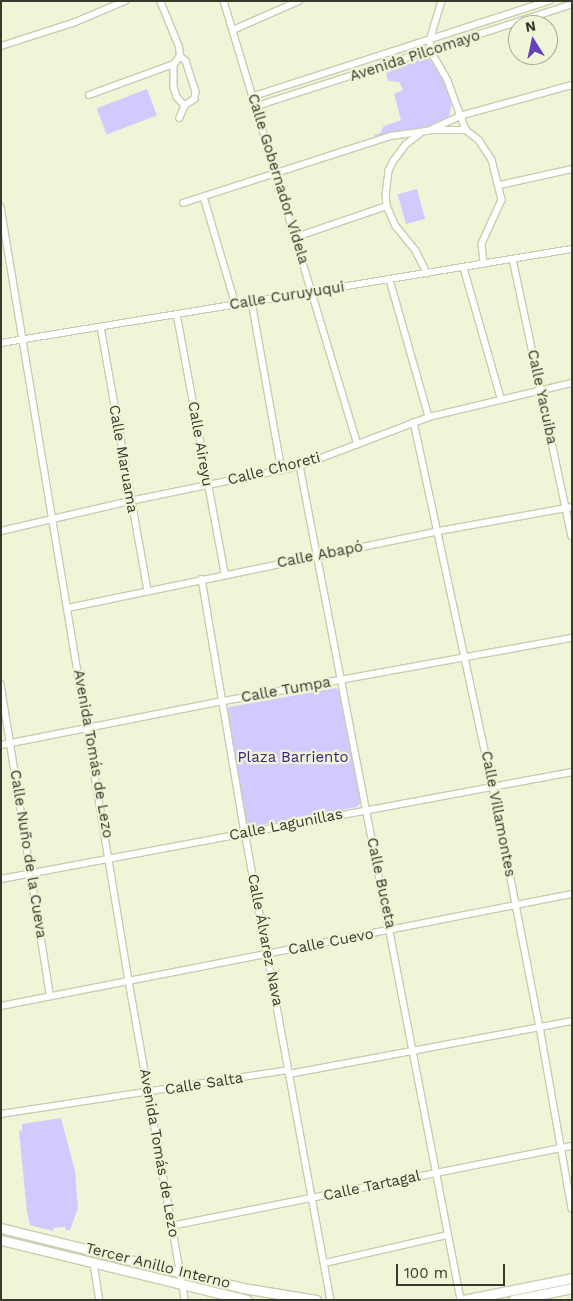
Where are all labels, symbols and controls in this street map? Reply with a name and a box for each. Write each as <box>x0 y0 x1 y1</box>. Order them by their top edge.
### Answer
north arrow <box>508 15 558 65</box>
text: N <box>524 17 537 35</box>
street label: Avenida Pilcomayo <box>347 26 483 86</box>
street label: Calle Gobernador Videla <box>243 91 313 267</box>
street label: Calle Curuyuqui <box>228 278 346 314</box>
street label: Calle Yacuiba <box>523 348 561 446</box>
street label: Calle Aireyu <box>184 400 216 488</box>
street label: Calle Maruama <box>105 403 141 515</box>
street label: Calle Choreti <box>226 449 322 489</box>
street label: Calle Abapó <box>275 538 365 572</box>
street label: Avenida Tomás de Lezo <box>69 668 117 840</box>
street label: Calle Tumpa <box>240 673 332 707</box>
park label: Plaza Barriento <box>237 749 349 767</box>
street label: Calle Villamontes <box>477 749 519 879</box>
street label: Calle Nuño de la Cueva <box>6 768 50 940</box>
street label: Calle Lagunillas <box>228 805 344 845</box>
street label: Calle Buceta <box>363 836 399 930</box>
street label: Calle Álvarez Nava <box>243 872 287 1008</box>
street label: Calle Cuevo <box>287 925 375 959</box>
street label: Avenida Tomás de Lezo <box>135 1067 183 1239</box>
street label: Calle Salta <box>164 1069 244 1099</box>
street label: Calle Tartagal <box>322 1167 422 1205</box>
street label: Tercer Anillo Interno <box>83 1239 233 1293</box>
scale bar <box>398 1254 507 1286</box>
text: 100 m <box>404 1264 448 1282</box>

